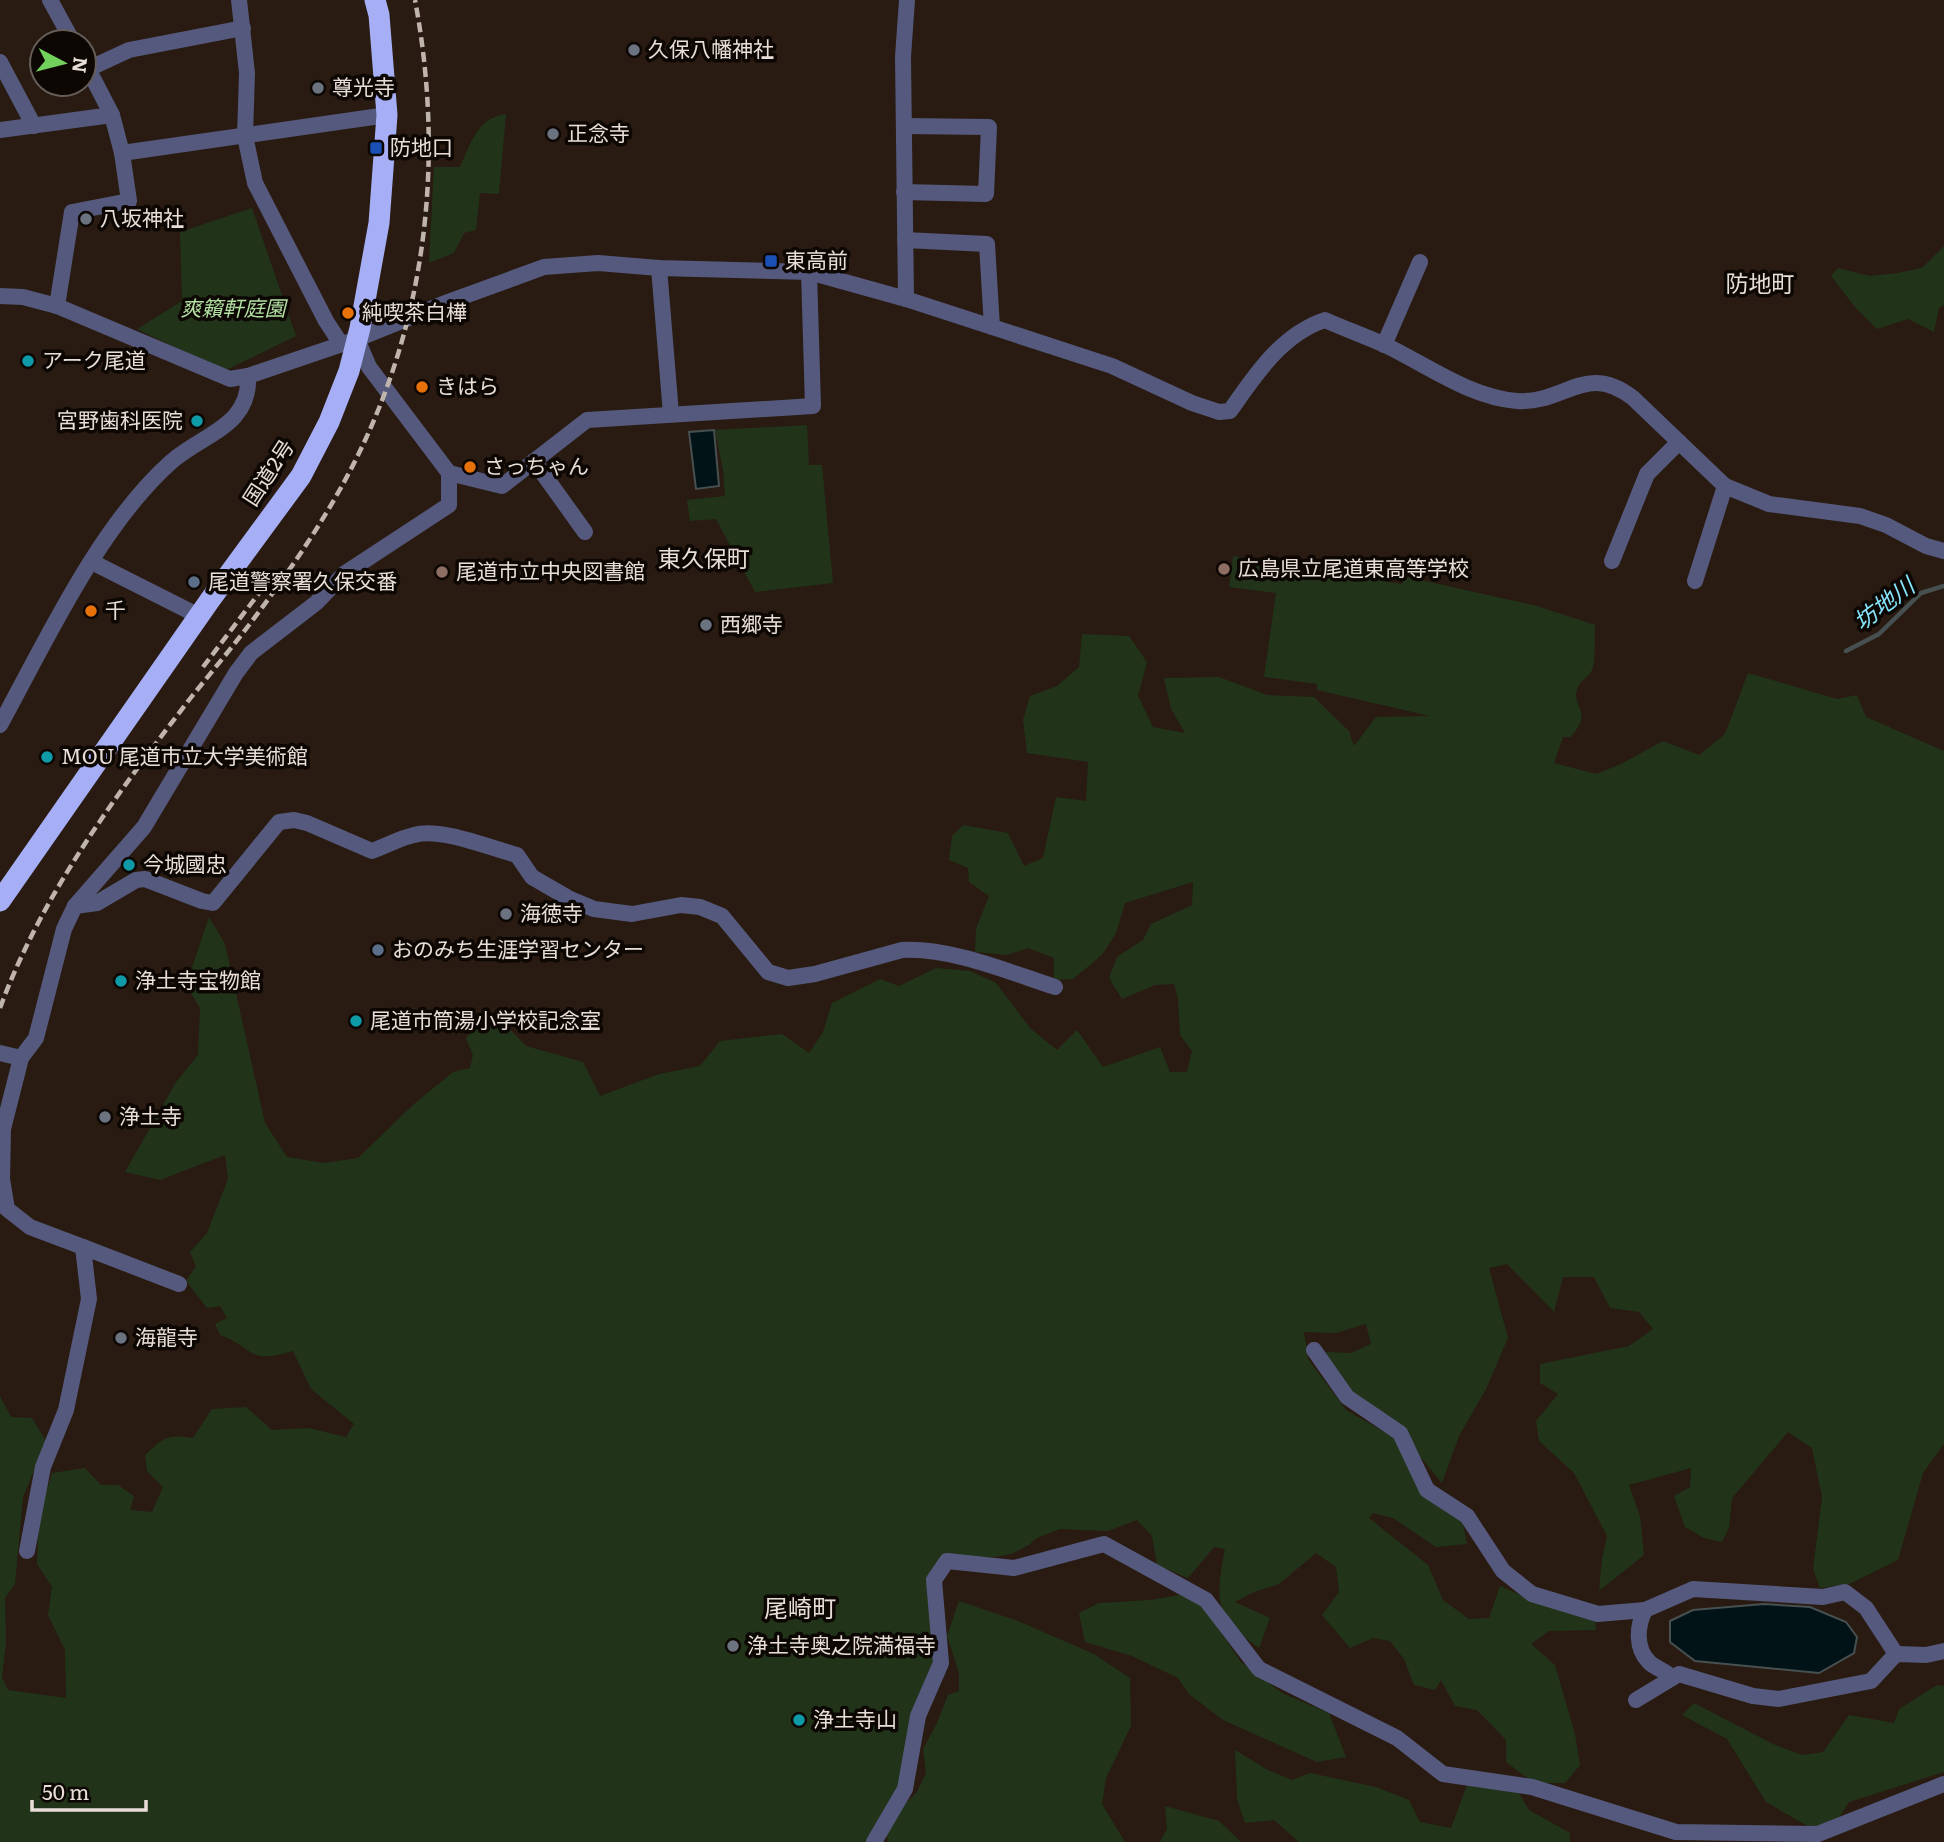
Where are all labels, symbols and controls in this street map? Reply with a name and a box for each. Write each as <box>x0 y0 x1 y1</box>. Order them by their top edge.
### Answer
north arrow <box>28 28 98 98</box>
place label: 久保八幡神社 <box>648 32 774 63</box>
marker: 久保八幡神社 <box>626 42 642 58</box>
text: N <box>66 56 96 75</box>
place label: 尊光寺 <box>332 70 395 101</box>
marker: 尊光寺 <box>310 80 326 96</box>
place label: 正念寺 <box>567 116 630 147</box>
marker: 正念寺 <box>545 126 561 142</box>
place label: 防地口 <box>390 130 453 161</box>
marker: 防地口 <box>368 140 384 156</box>
place label: 八坂神社 <box>100 201 184 232</box>
marker: 八坂神社 <box>78 211 94 227</box>
place label: 東高前 <box>785 243 848 274</box>
marker: 東高前 <box>763 253 779 269</box>
district label: 防地町 <box>1726 265 1795 299</box>
park label: 爽籟軒庭園 <box>181 291 288 322</box>
place label: 純喫茶白樺 <box>362 295 467 326</box>
marker: 純喫茶白樺 <box>340 305 356 321</box>
place label: アーク尾道 <box>42 343 146 374</box>
marker: アーク尾道 <box>20 353 36 369</box>
place label: きはら <box>436 369 499 400</box>
marker: きはら <box>414 379 430 395</box>
place label: 宮野歯科医院 <box>57 403 183 434</box>
marker: 宮野歯科医院 <box>189 413 205 429</box>
street label: 国道2号 <box>234 432 300 511</box>
place label: さっちゃん <box>484 449 589 480</box>
marker: さっちゃん <box>462 459 478 475</box>
district label: 東久保町 <box>658 540 750 574</box>
place label: 広島県立尾道東高等学校 <box>1238 551 1469 582</box>
place label: 尾道市立中央図書館 <box>456 554 645 585</box>
marker: 広島県立尾道東高等学校 <box>1216 561 1232 577</box>
place label: 尾道警察署久保交番 <box>208 564 397 595</box>
marker: 尾道市立中央図書館 <box>434 564 450 580</box>
water label: 坊地川 <box>1845 566 1923 637</box>
marker: 尾道警察署久保交番 <box>186 574 202 590</box>
place label: 千 <box>105 593 126 624</box>
marker: 千 <box>83 603 99 619</box>
place label: 西郷寺 <box>720 607 783 638</box>
marker: 西郷寺 <box>698 617 714 633</box>
place label: MOU 尾道市立大学美術館 <box>61 739 308 770</box>
marker: MOU 尾道市立大学美術館 <box>39 749 55 765</box>
place label: 今城國忠 <box>143 847 227 878</box>
marker: 今城國忠 <box>121 857 137 873</box>
place label: 海徳寺 <box>520 896 583 927</box>
marker: 海徳寺 <box>498 906 514 922</box>
place label: おのみち生涯学習センター <box>392 932 644 963</box>
marker: おのみち生涯学習センター <box>370 942 386 958</box>
place label: 浄土寺宝物館 <box>135 963 261 994</box>
marker: 浄土寺宝物館 <box>113 973 129 989</box>
place label: 尾道市筒湯小学校記念室 <box>370 1003 601 1034</box>
marker: 尾道市筒湯小学校記念室 <box>348 1013 364 1029</box>
place label: 浄土寺 <box>119 1099 182 1130</box>
marker: 浄土寺 <box>97 1109 113 1125</box>
place label: 海龍寺 <box>135 1320 198 1351</box>
marker: 海龍寺 <box>113 1330 129 1346</box>
district label: 尾崎町 <box>764 1589 836 1624</box>
place label: 浄土寺奥之院満福寺 <box>747 1628 936 1659</box>
marker: 浄土寺奥之院満福寺 <box>725 1638 741 1654</box>
place label: 浄土寺山 <box>813 1702 897 1733</box>
marker: 浄土寺山 <box>791 1712 807 1728</box>
scale bar <box>32 1769 145 1813</box>
text: 50 m <box>42 1775 89 1806</box>

